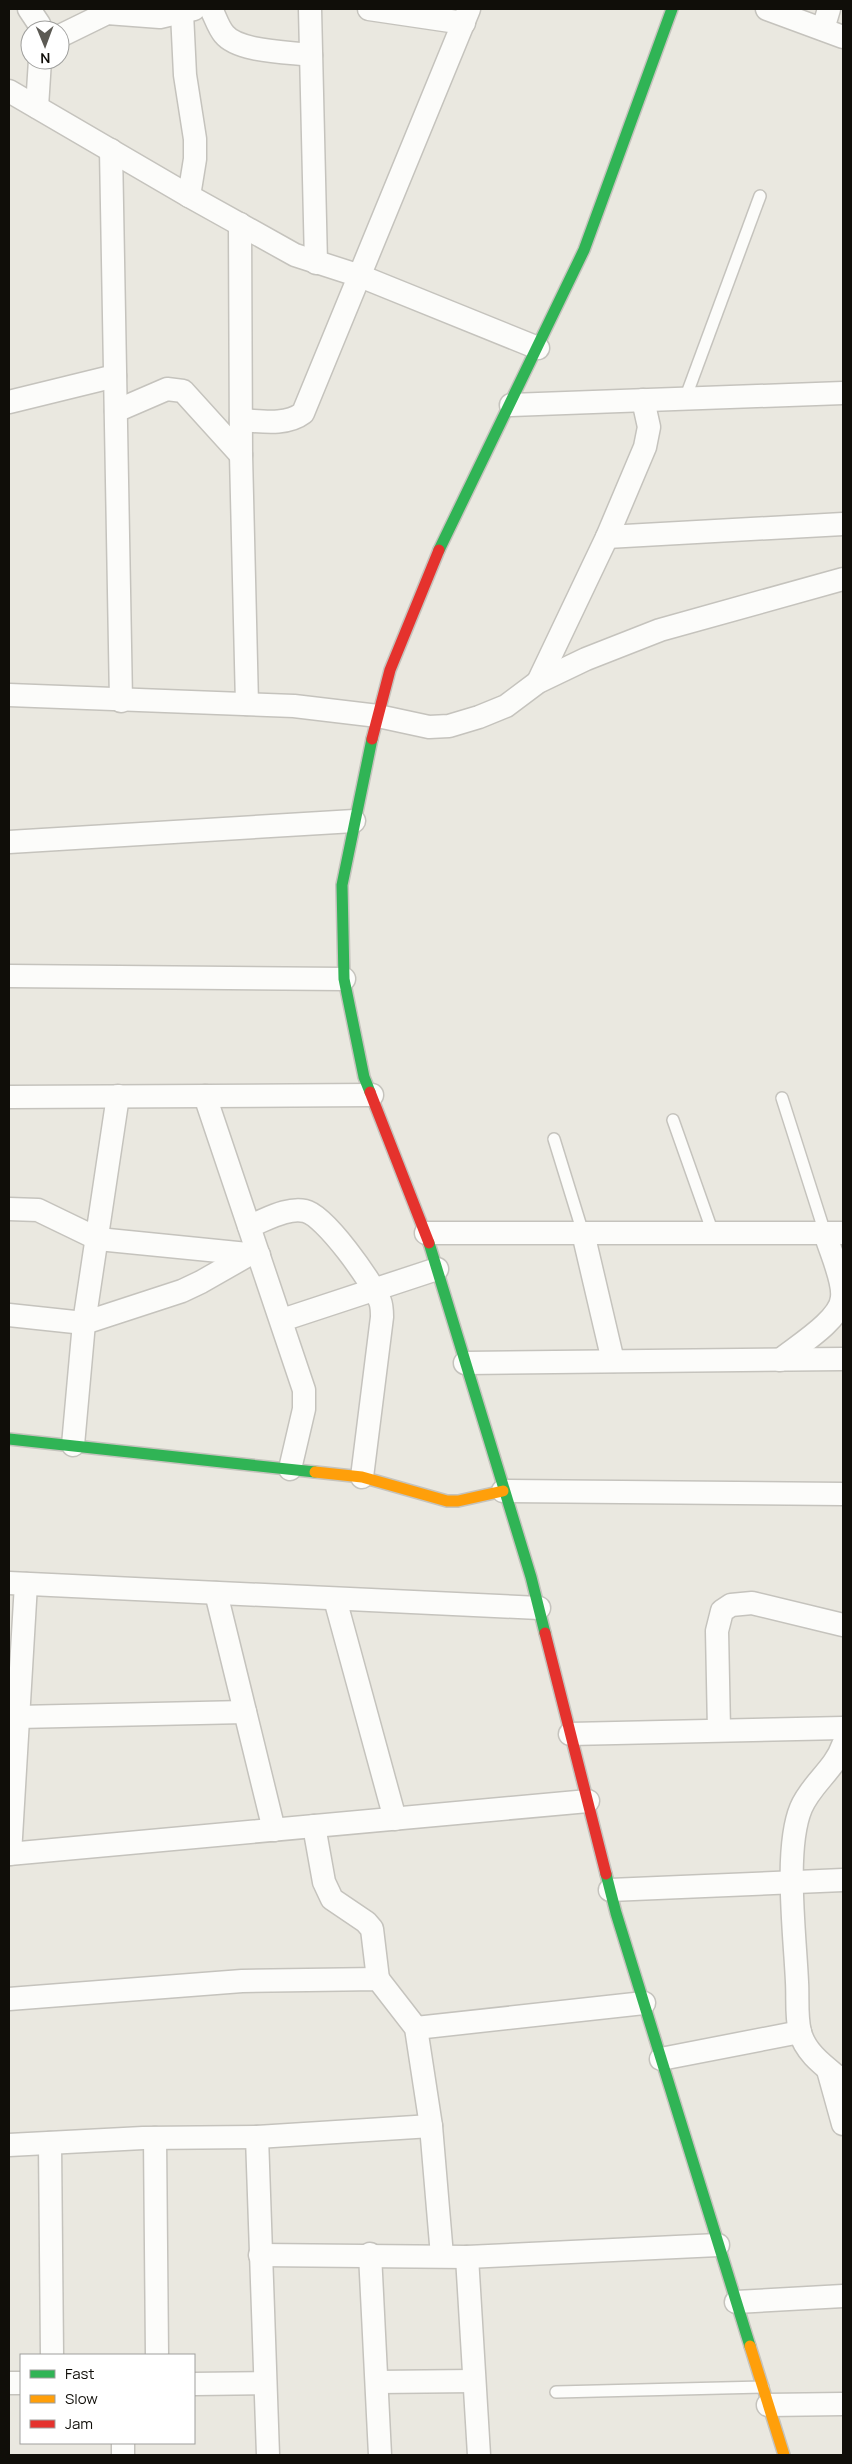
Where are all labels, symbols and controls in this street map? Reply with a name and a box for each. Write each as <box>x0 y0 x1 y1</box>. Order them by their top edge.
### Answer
north arrow <box>20 20 70 70</box>
text: N <box>40 49 50 68</box>
legend <box>20 2354 195 2444</box>
text: Fast <box>65 2363 94 2384</box>
text: Slow <box>65 2388 98 2409</box>
text: Jam <box>65 2413 93 2434</box>

